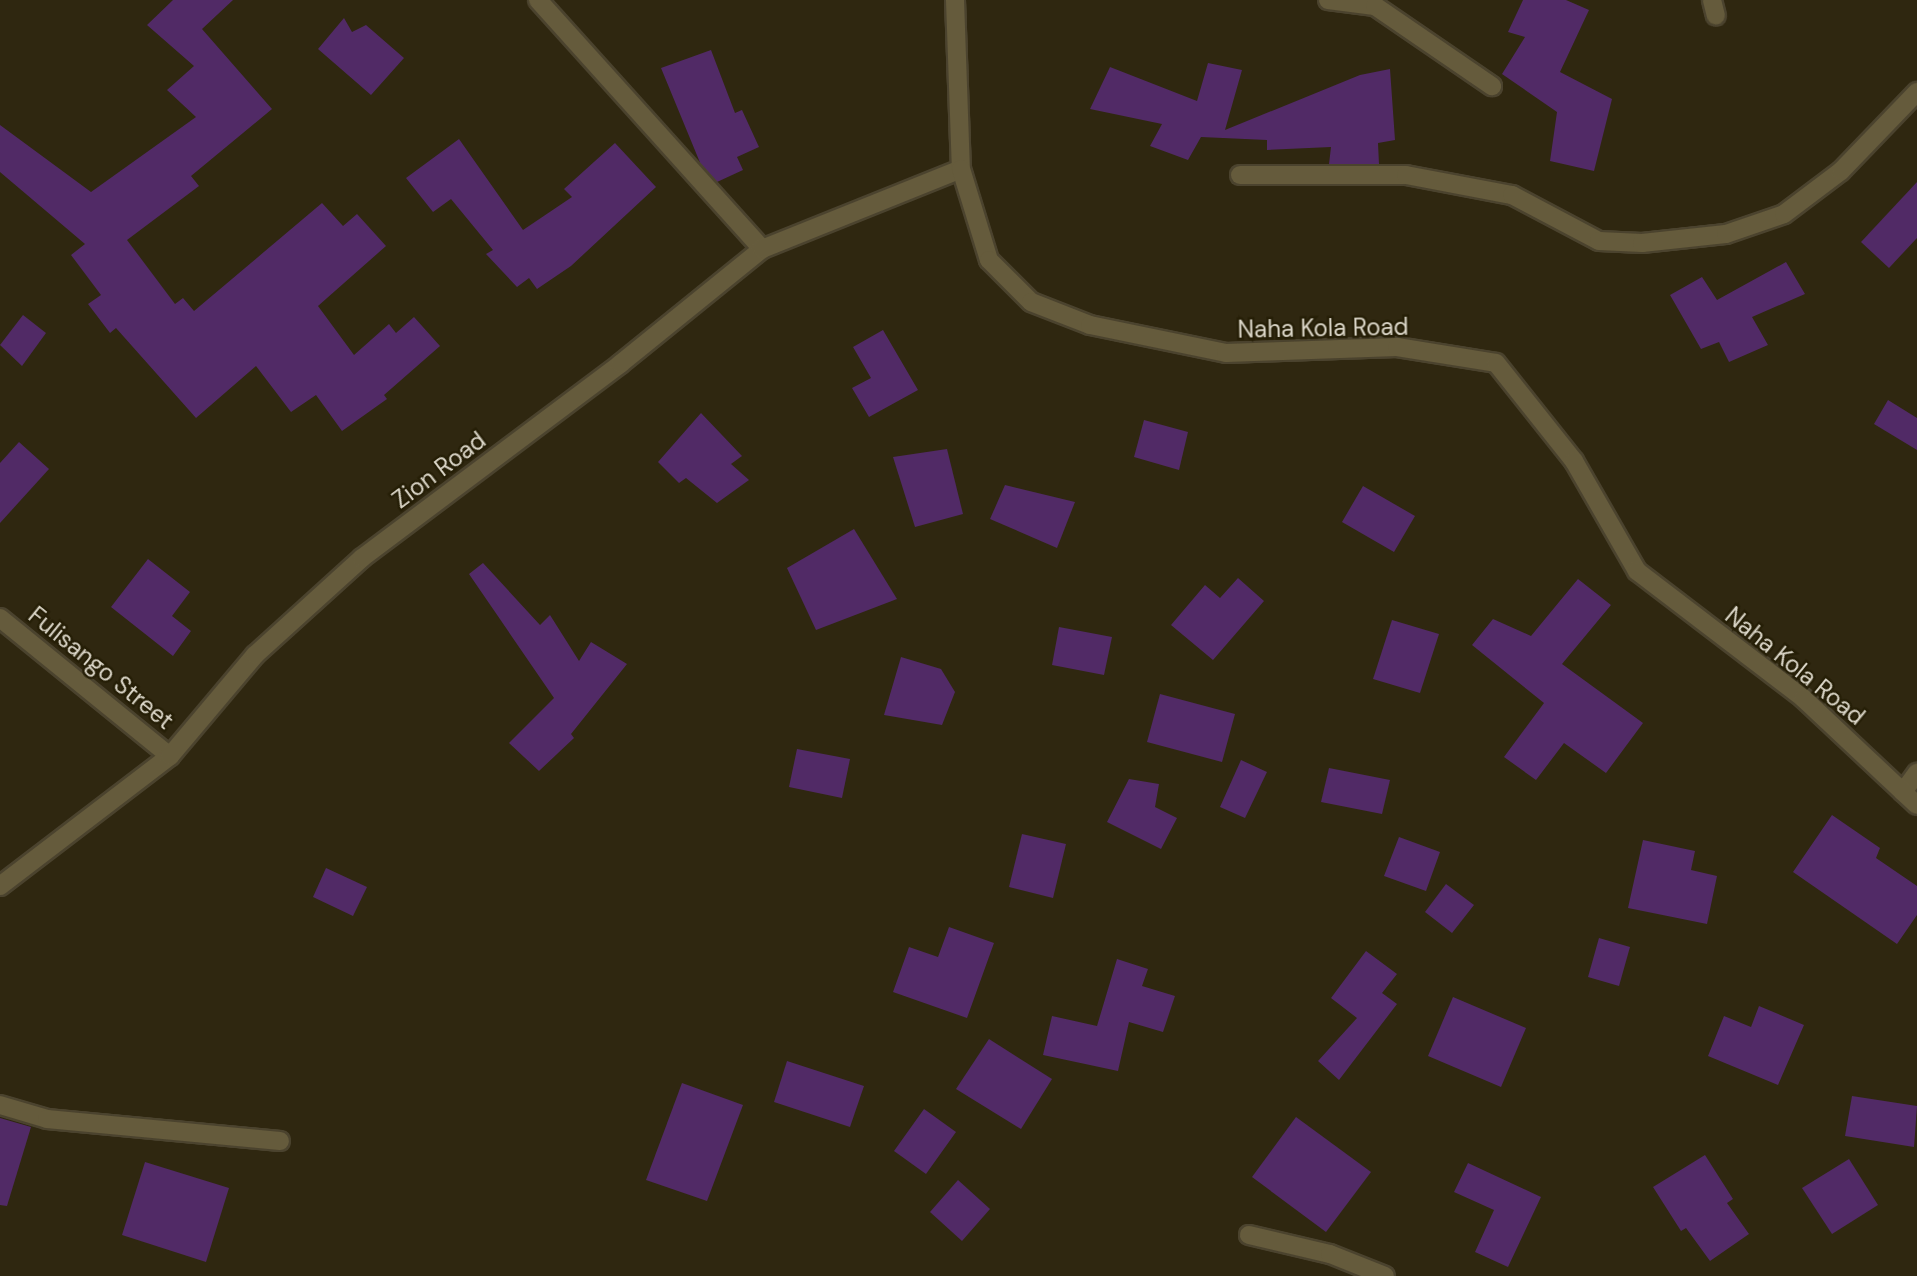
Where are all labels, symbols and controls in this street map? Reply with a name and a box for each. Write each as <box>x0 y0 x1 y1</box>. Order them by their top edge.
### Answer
street label: Naha Kola Road <box>1237 312 1409 344</box>
street label: Zion Road <box>387 426 491 514</box>
street label: Fulisango Street <box>23 601 179 735</box>
street label: Naha Kola Road <box>1719 601 1871 731</box>

